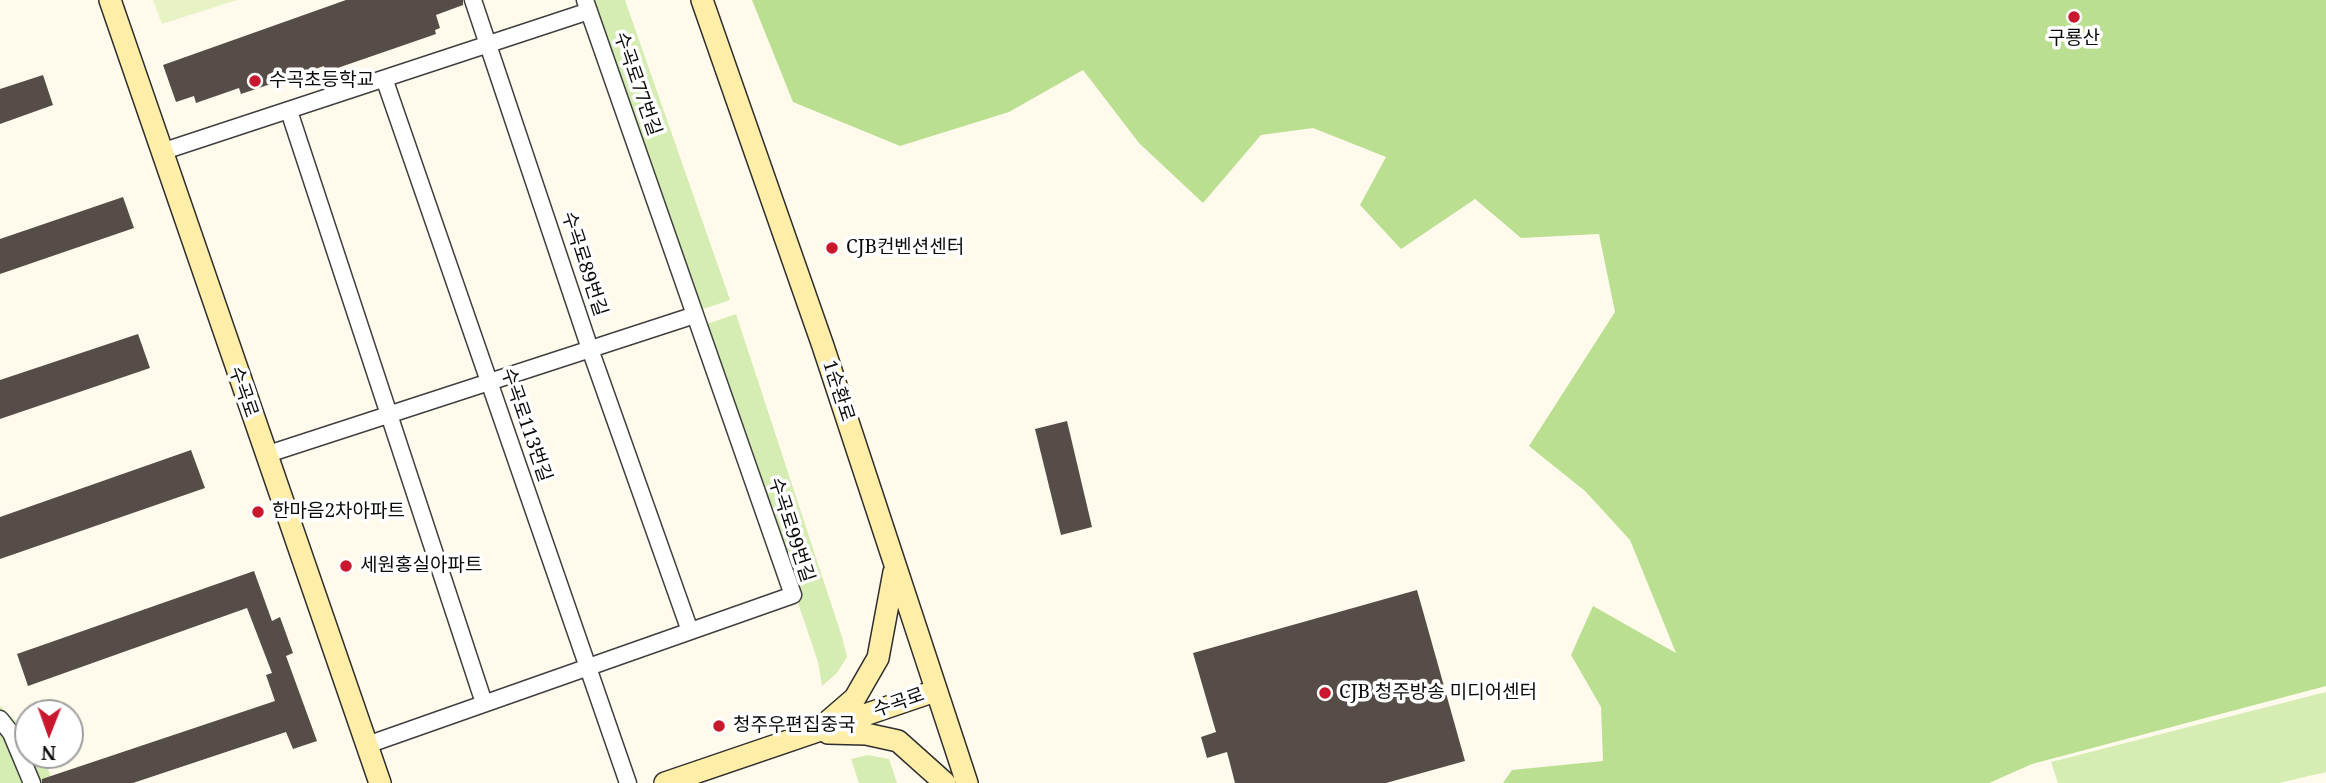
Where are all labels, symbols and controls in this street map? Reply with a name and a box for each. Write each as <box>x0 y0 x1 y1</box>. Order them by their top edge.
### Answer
marker: 구룡산 <box>2066 9 2082 25</box>
place label: 구룡산 <box>2048 28 2100 50</box>
street label: 수곡로77번길 <box>609 29 665 139</box>
place label: 수곡초등학교 <box>269 70 374 92</box>
marker: 수곡초등학교 <box>247 73 263 89</box>
street label: 수곡로89번길 <box>556 209 612 319</box>
place label: CJB컨벤션센터 <box>846 237 964 259</box>
marker: CJB컨벤션센터 <box>824 240 840 256</box>
street label: 1순환로 <box>817 357 859 425</box>
street label: 수곡로 <box>224 363 262 421</box>
street label: 수곡로113번길 <box>496 365 556 485</box>
street label: 수곡로99번길 <box>763 475 819 585</box>
place label: 한마음2차아파트 <box>272 501 405 523</box>
marker: 한마음2차아파트 <box>250 504 266 520</box>
place label: 세원홍실아파트 <box>360 555 482 577</box>
marker: 세원홍실아파트 <box>338 558 354 574</box>
place label: CJB 청주방송 미디어센터 <box>1339 682 1537 704</box>
street label: 수곡로 <box>870 684 928 722</box>
marker: CJB 청주방송 미디어센터 <box>1317 685 1333 701</box>
north arrow <box>14 699 84 769</box>
place label: 청주우편집중국 <box>733 715 855 737</box>
marker: 청주우편집중국 <box>711 718 727 734</box>
text: N <box>41 740 56 766</box>

